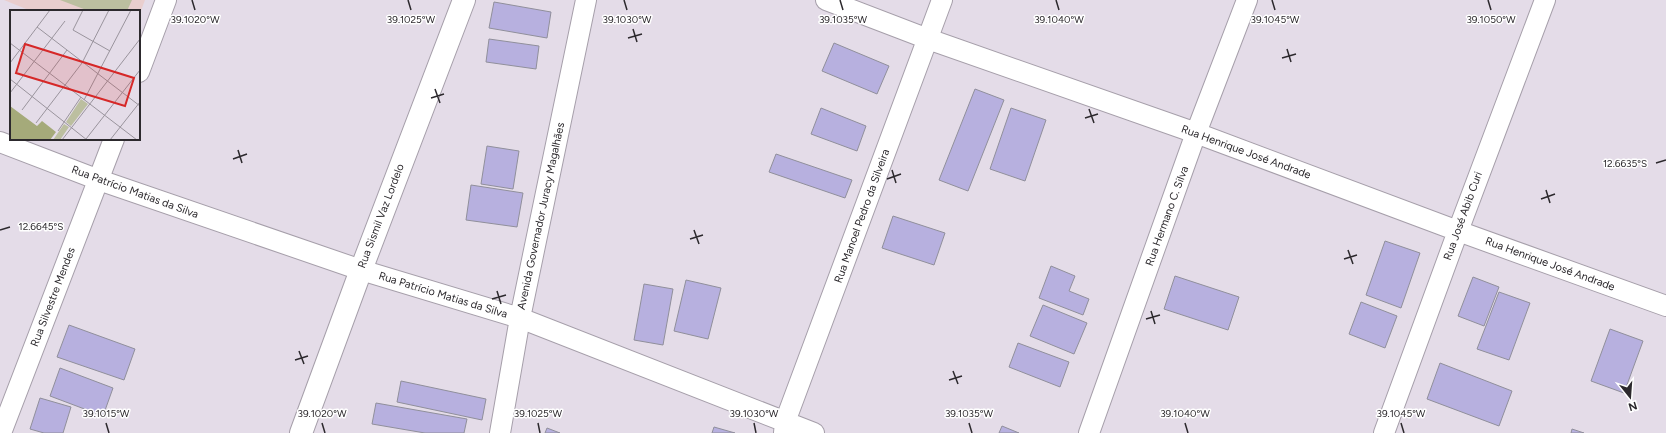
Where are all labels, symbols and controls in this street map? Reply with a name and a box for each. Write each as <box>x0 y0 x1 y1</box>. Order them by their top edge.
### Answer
inset map <box>10 10 140 140</box>
text: 39.1020°W <box>170 13 220 26</box>
text: 39.1025°W <box>387 13 436 26</box>
text: 39.1030°W <box>603 13 652 26</box>
text: 39.1035°W <box>819 13 867 26</box>
text: 39.1040°W <box>1034 13 1084 26</box>
text: 39.1045°W <box>1251 13 1300 26</box>
text: 39.1050°W <box>1466 13 1516 26</box>
street label: Avenida Governador Juracy Magalhães <box>515 121 567 311</box>
street label: Rua Henrique José Andrade <box>1179 122 1313 182</box>
street label: Rua Manoel Pedro da Silveira <box>832 147 892 285</box>
text: 12.6635°S <box>1603 157 1647 170</box>
street label: Rua Sismil Vaz Lordelo <box>355 162 407 270</box>
street label: Rua Patrício Matias da Silva <box>70 163 200 221</box>
street label: Rua Hermano C. Silva <box>1143 164 1191 268</box>
street label: Rua José Abib Curi <box>1441 170 1485 262</box>
text: 12.6645°S <box>19 220 63 233</box>
street label: Rua Henrique José Andrade <box>1483 234 1617 294</box>
street label: Rua Silvestre Mendes <box>28 245 78 349</box>
street label: Rua Patrício Matias da Silva <box>377 269 509 321</box>
north arrow <box>1610 377 1650 417</box>
text: N <box>1627 399 1639 414</box>
text: 39.1015°W <box>83 407 130 420</box>
text: 39.1020°W <box>297 407 347 420</box>
text: 39.1025°W <box>514 407 563 420</box>
text: 39.1030°W <box>730 407 779 420</box>
text: 39.1035°W <box>945 407 993 420</box>
text: 39.1040°W <box>1160 407 1210 420</box>
text: 39.1045°W <box>1377 407 1426 420</box>

